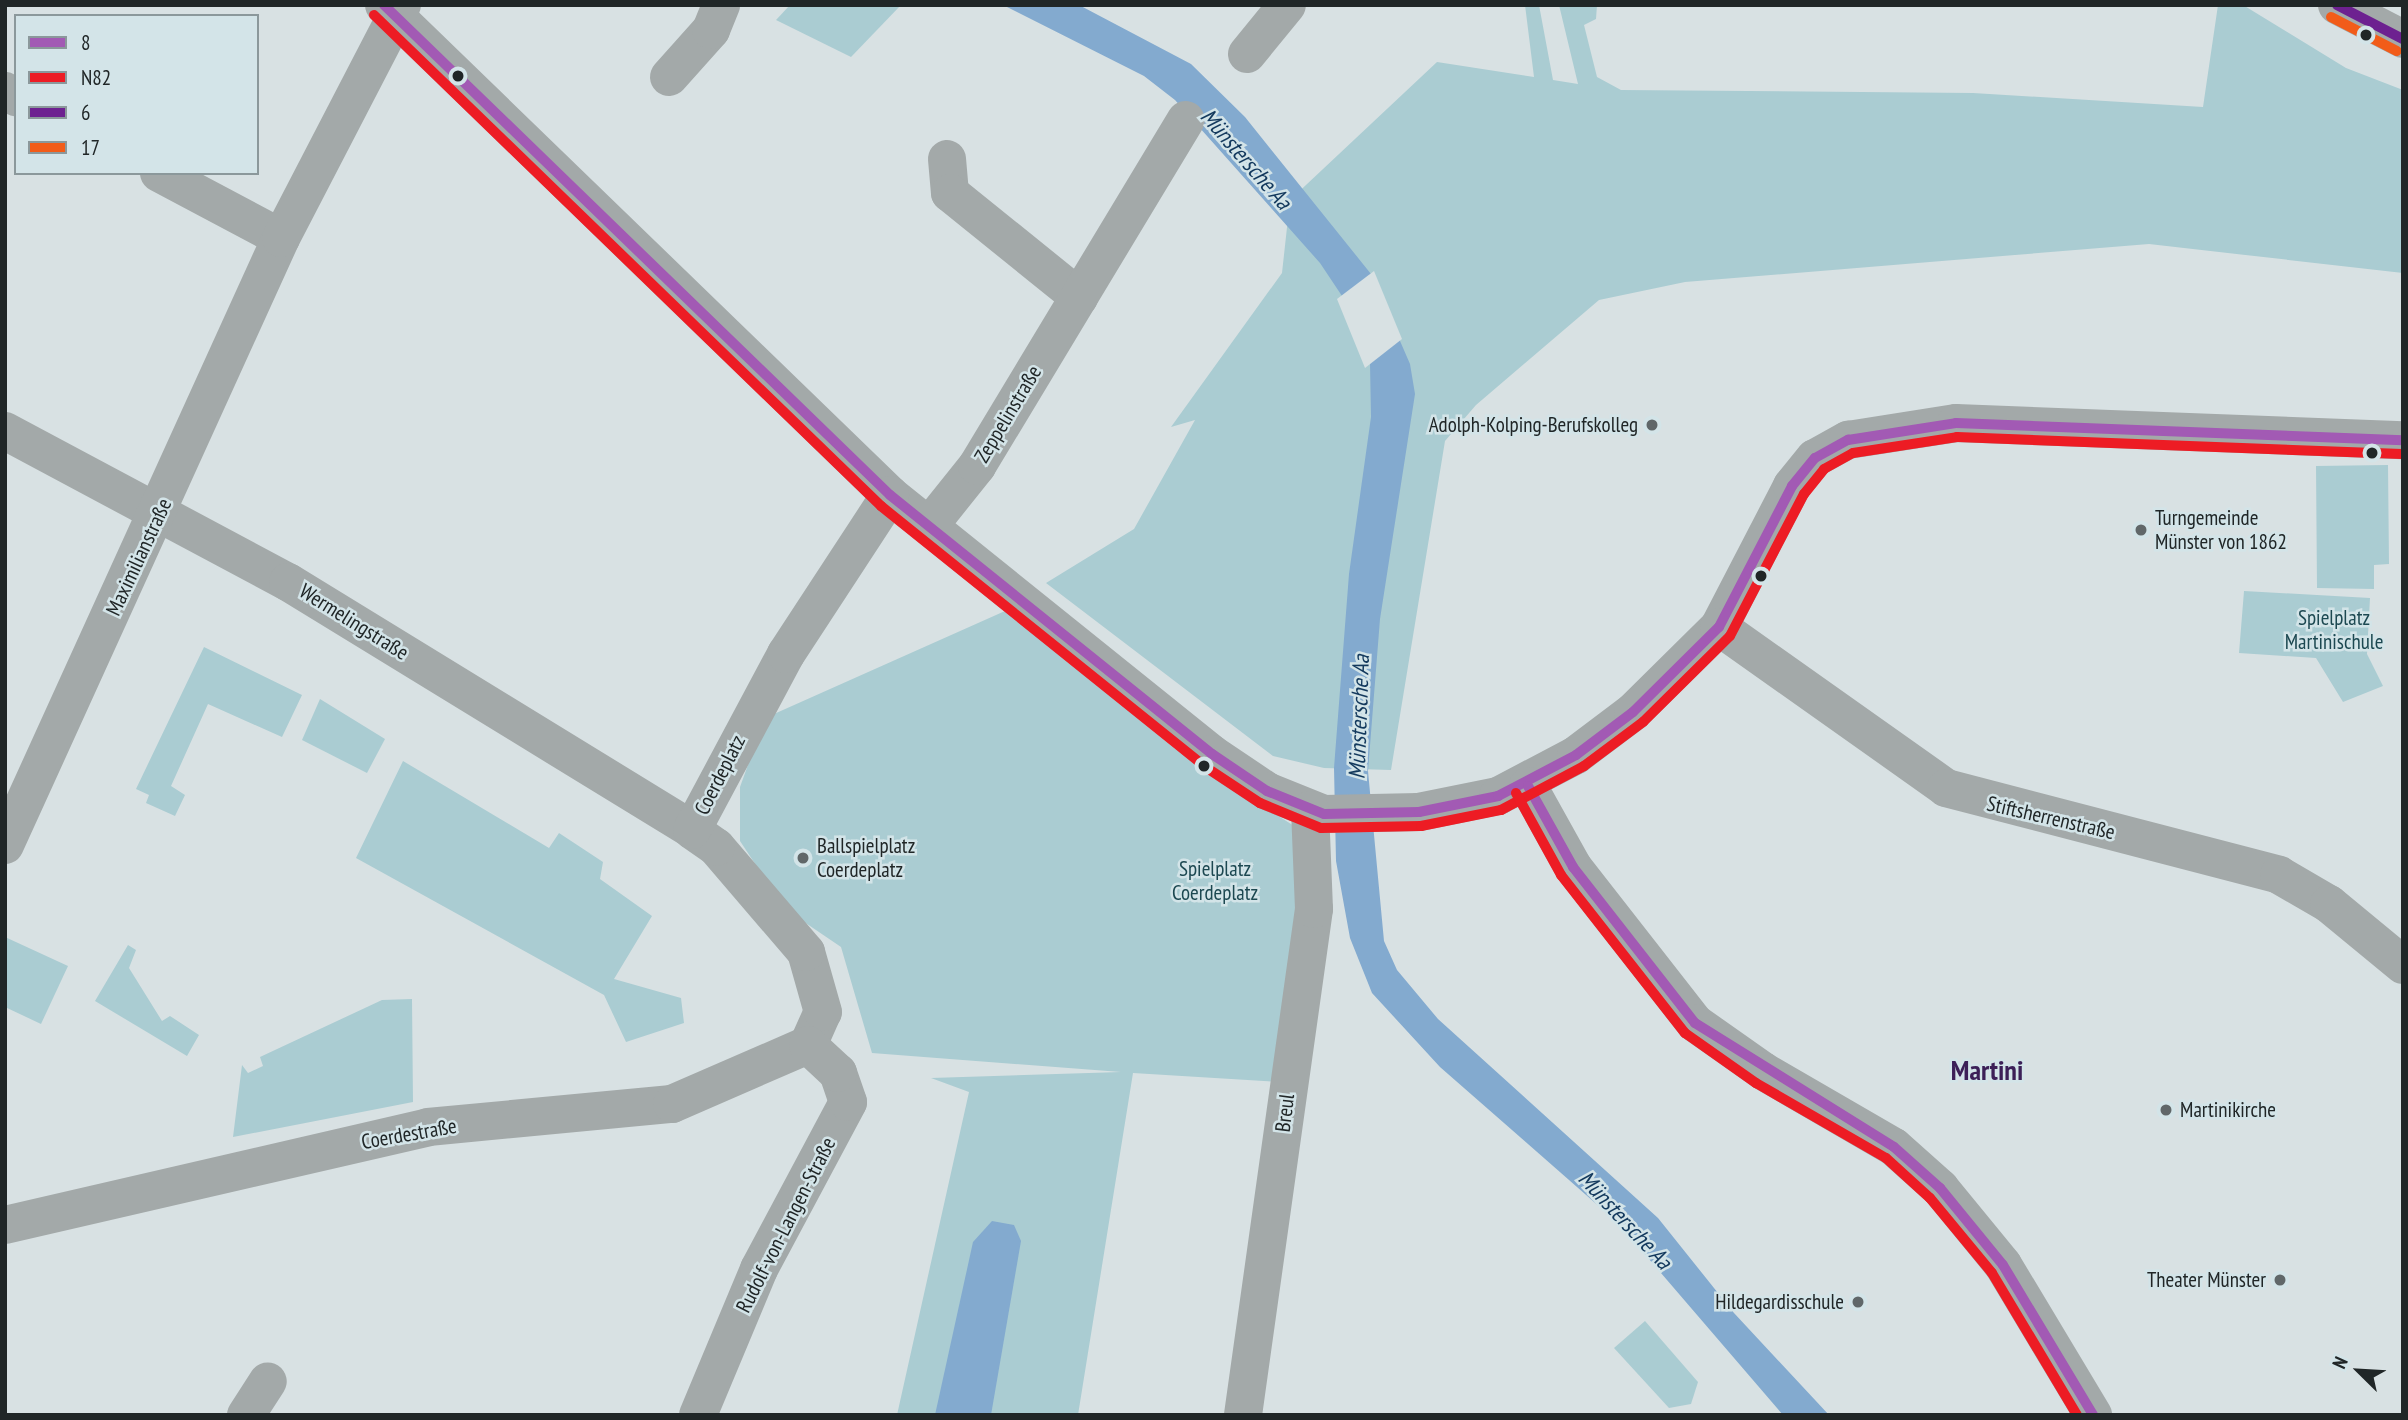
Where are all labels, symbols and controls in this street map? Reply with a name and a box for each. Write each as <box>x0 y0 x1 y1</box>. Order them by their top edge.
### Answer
legend <box>14 14 259 175</box>
unlabelled marker <box>2359 28 2373 42</box>
text: 8 <box>81 29 90 56</box>
text: N82 <box>81 64 111 91</box>
unlabelled marker <box>451 69 465 83</box>
text: 6 <box>81 99 90 126</box>
water label: Münstersche Aa <box>1195 103 1297 215</box>
text: 17 <box>81 134 100 161</box>
street label: Zeppelinstraße <box>969 361 1047 467</box>
place label: Adolph-Kolping-Berufskolleg <box>1429 412 1638 438</box>
marker: Adolph-Kolping-Berufskolleg <box>1644 417 1660 433</box>
unlabelled marker <box>2365 446 2379 460</box>
street label: Maximilianstraße <box>101 494 177 620</box>
place label: Turngemeinde Münster von 1862 <box>2155 505 2287 555</box>
marker: Turngemeinde Münster von 1862 <box>2133 522 2149 538</box>
unlabelled marker <box>1754 569 1768 583</box>
street label: Wermelingstraße <box>295 579 413 665</box>
park label: Spielplatz Martinischule <box>2285 605 2383 655</box>
water label: Münstersche Aa <box>1343 654 1375 780</box>
street label: Coerdeplatz <box>689 731 751 819</box>
unlabelled marker <box>1197 759 1211 773</box>
street label: Stiftsherrenstraße <box>1985 791 2117 845</box>
place label: Ballspielplatz Coerdeplatz <box>817 833 915 883</box>
marker: Ballspielplatz Coerdeplatz <box>795 850 811 866</box>
park label: Spielplatz Coerdeplatz <box>1172 856 1258 906</box>
district label: Martini <box>1951 1053 2023 1087</box>
street label: Breul <box>1270 1092 1300 1134</box>
place label: Martinikirche <box>2180 1097 2276 1123</box>
marker: Martinikirche <box>2158 1102 2174 1118</box>
street label: Coerdestraße <box>359 1113 459 1155</box>
street label: Rudolf-von-Langen-Straße <box>731 1133 841 1317</box>
water label: Münstersche Aa <box>1572 1165 1678 1275</box>
place label: Theater Münster <box>2147 1267 2266 1293</box>
marker: Theater Münster <box>2272 1272 2288 1288</box>
place label: Hildegardisschule <box>1715 1289 1844 1315</box>
marker: Hildegardisschule <box>1850 1294 1866 1310</box>
north arrow <box>2324 1336 2394 1406</box>
text: N <box>2327 1353 2353 1372</box>

